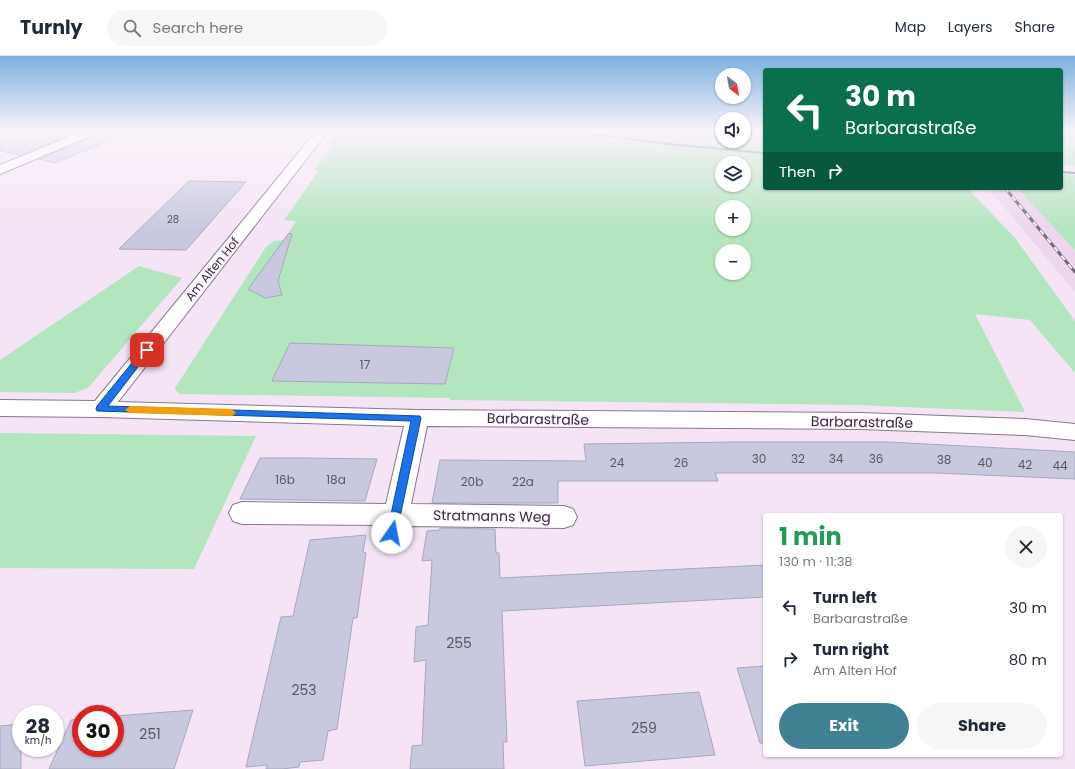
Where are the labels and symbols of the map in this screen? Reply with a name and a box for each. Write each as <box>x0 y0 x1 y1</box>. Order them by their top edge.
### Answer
north arrow <box>715 68 751 104</box>
house number: 28 <box>167 212 179 227</box>
street label: Am Alten Hof <box>181 234 243 304</box>
pin <box>130 333 164 367</box>
house number: 17 <box>360 356 371 373</box>
street label: Barbarastraße <box>487 408 590 430</box>
street label: Barbarastraße <box>811 411 914 433</box>
house number: 30 <box>752 450 766 467</box>
house number: 32 <box>791 450 805 467</box>
house number: 34 <box>829 450 844 467</box>
house number: 36 <box>869 450 883 467</box>
house number: 38 <box>937 451 951 468</box>
house number: 24 <box>610 454 625 471</box>
house number: 26 <box>674 454 688 471</box>
house number: 40 <box>977 454 993 471</box>
house number: 42 <box>1018 456 1032 473</box>
house number: 44 <box>1052 457 1068 474</box>
house number: 16b <box>275 471 295 488</box>
house number: 18a <box>326 471 346 488</box>
house number: 20b <box>461 473 483 490</box>
house number: 22a <box>512 473 534 490</box>
street label: Stratmanns Weg <box>433 505 551 527</box>
position arrow <box>371 512 413 554</box>
house number: 255 <box>446 633 472 653</box>
house number: 253 <box>291 680 317 700</box>
speed limit sign: 30 <box>72 705 124 757</box>
house number: 259 <box>631 718 657 738</box>
house number: 251 <box>139 724 161 744</box>

